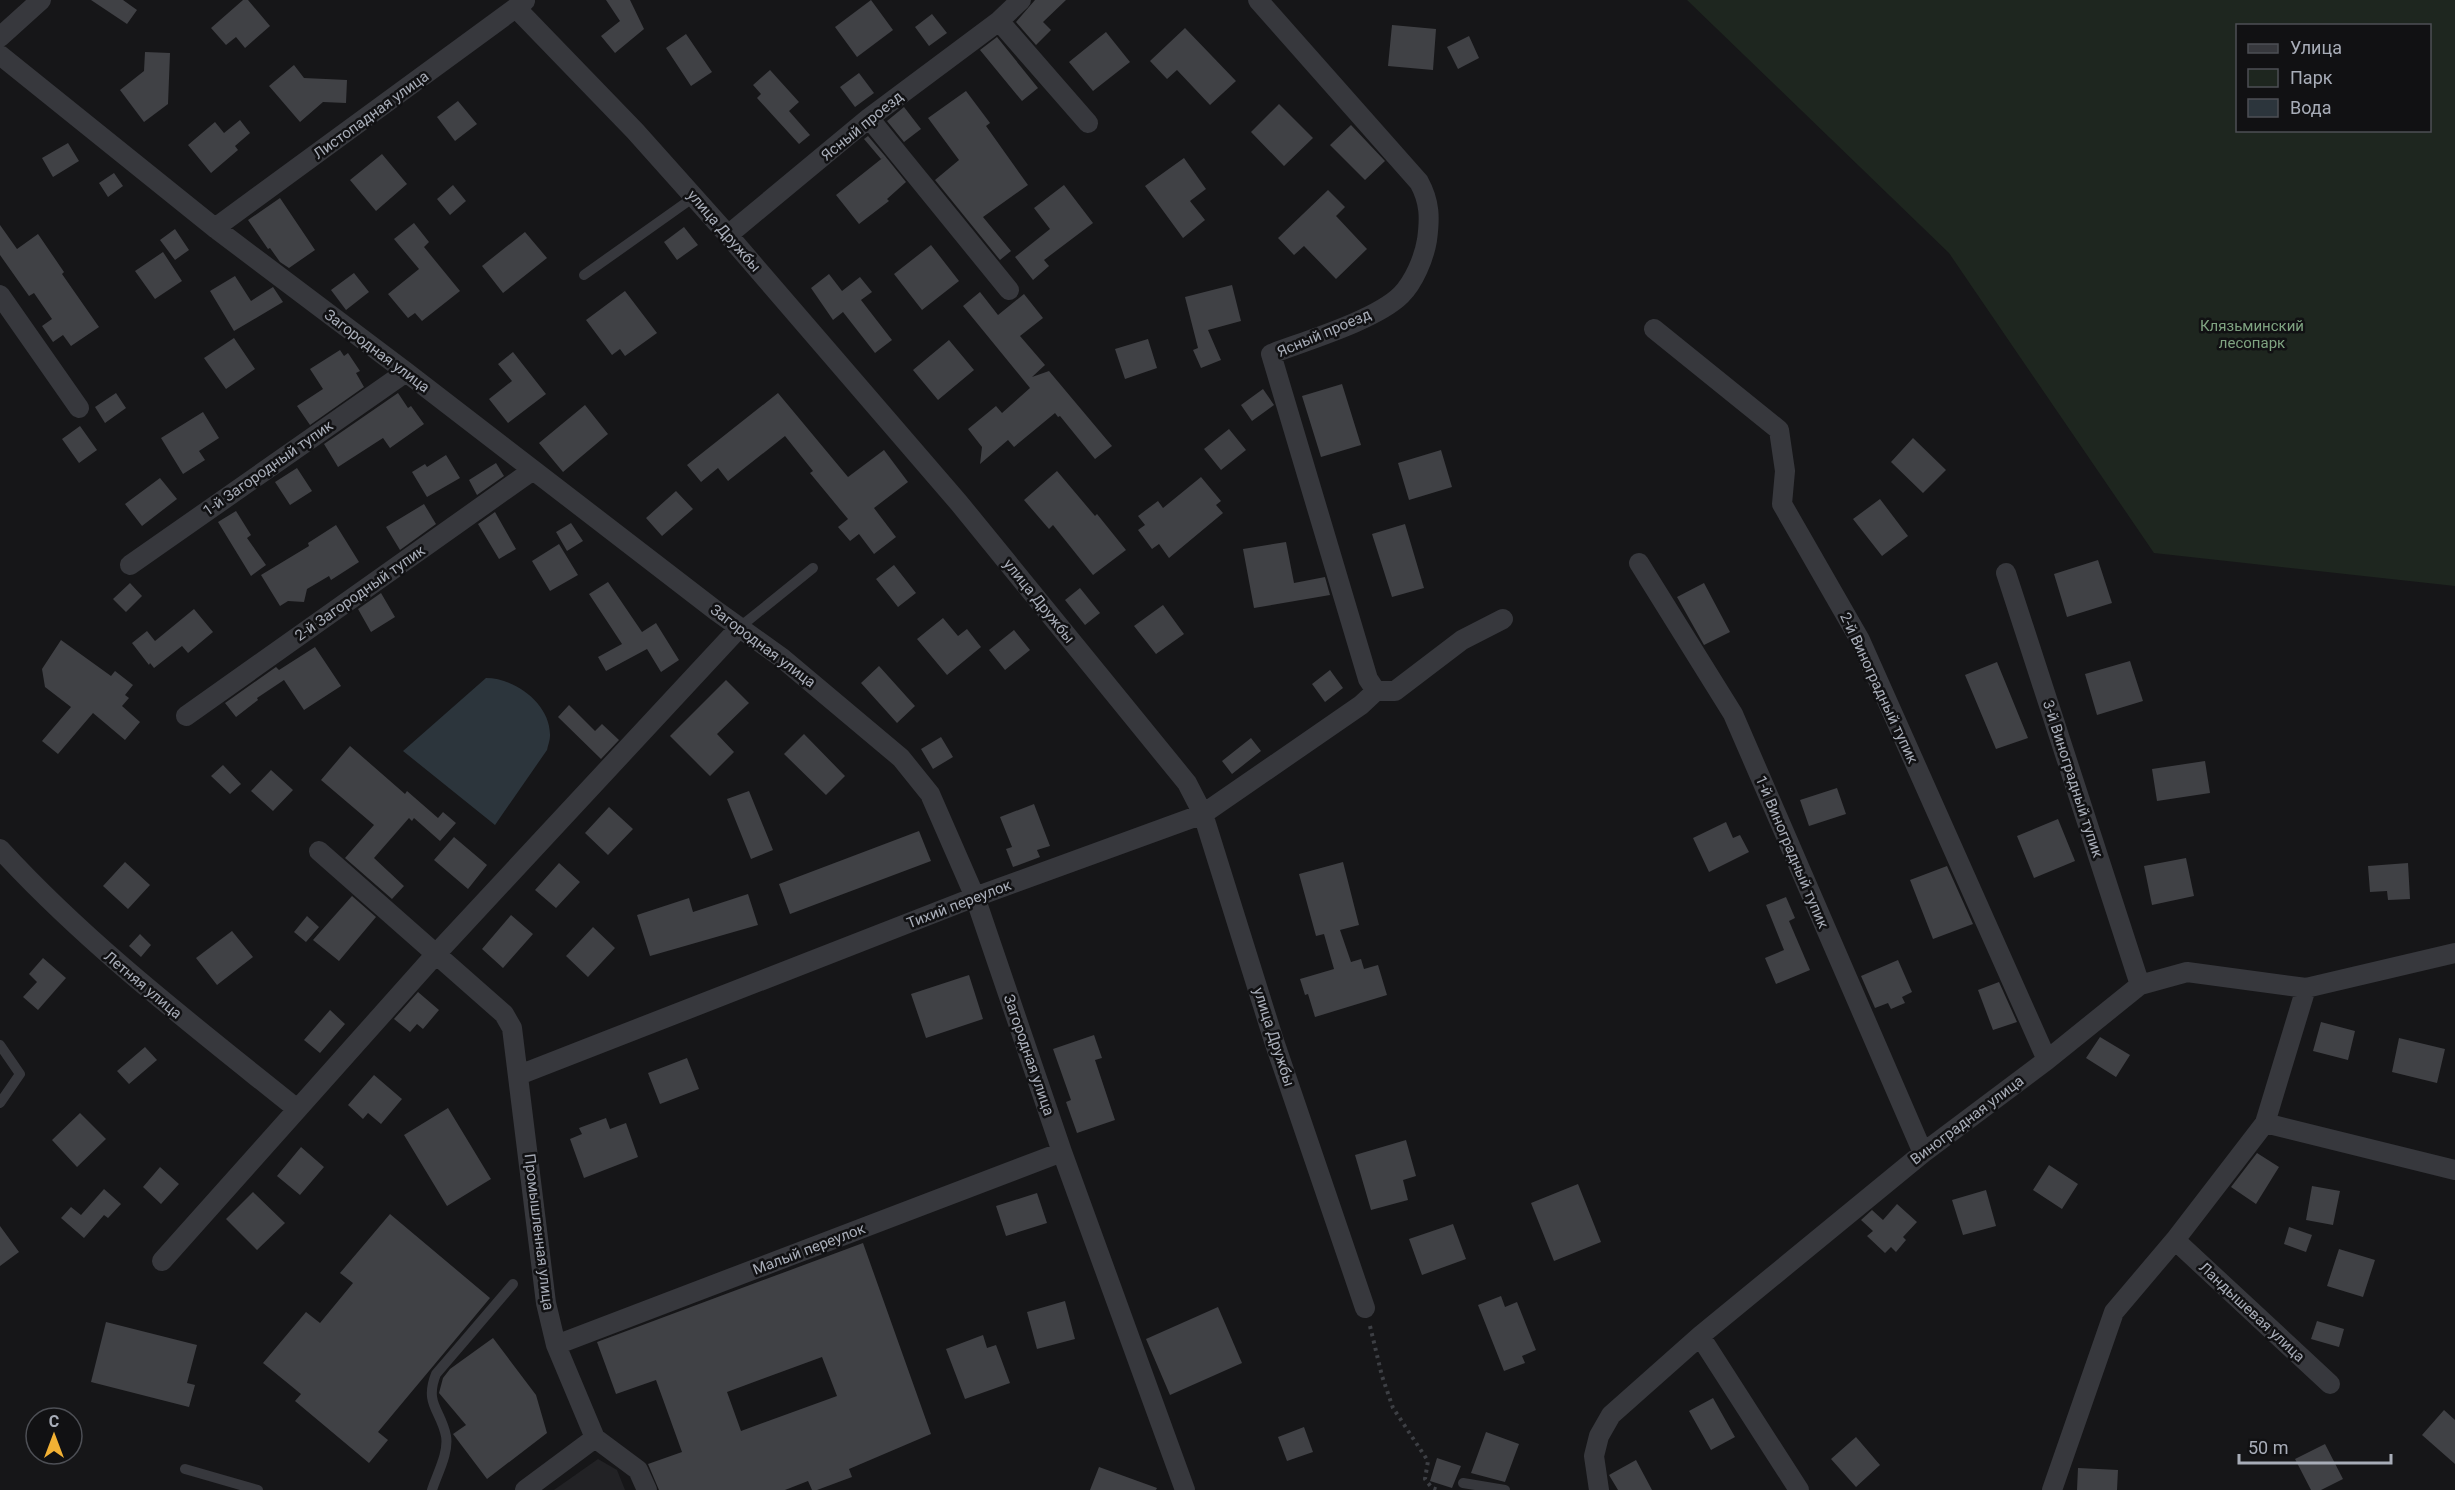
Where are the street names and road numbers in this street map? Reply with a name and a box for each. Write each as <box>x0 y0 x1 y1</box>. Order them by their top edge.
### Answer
street label: Листопадная улица <box>310 67 432 163</box>
street label: Ясный проезд <box>817 87 907 165</box>
street label: улица Дружбы <box>683 186 765 276</box>
street label: Ясный проезд <box>1274 305 1374 361</box>
street label: Загородная улица <box>321 306 433 396</box>
street label: 1-й Загородный тупик <box>199 416 337 520</box>
street label: 2-й Загородный тупик <box>291 541 429 645</box>
street label: улица Дружбы <box>1000 555 1078 647</box>
street label: Загородная улица <box>707 601 819 691</box>
street label: 2-й Виноградный тупик <box>1836 610 1922 766</box>
street label: 3-й Виноградный тупик <box>2039 698 2107 860</box>
street label: 1-й Виноградный тупик <box>1752 773 1832 931</box>
street label: Тихий переулок <box>904 876 1014 932</box>
street label: Летняя улица <box>101 947 185 1023</box>
street label: улица Дружбы <box>1250 985 1298 1089</box>
street label: Загородная улица <box>1000 992 1058 1118</box>
street label: Виноградная улица <box>1907 1072 2027 1168</box>
street label: Промышленная улица <box>520 1153 558 1311</box>
street label: Малый переулок <box>750 1219 868 1279</box>
street label: Ландышевая улица <box>2195 1258 2309 1366</box>

